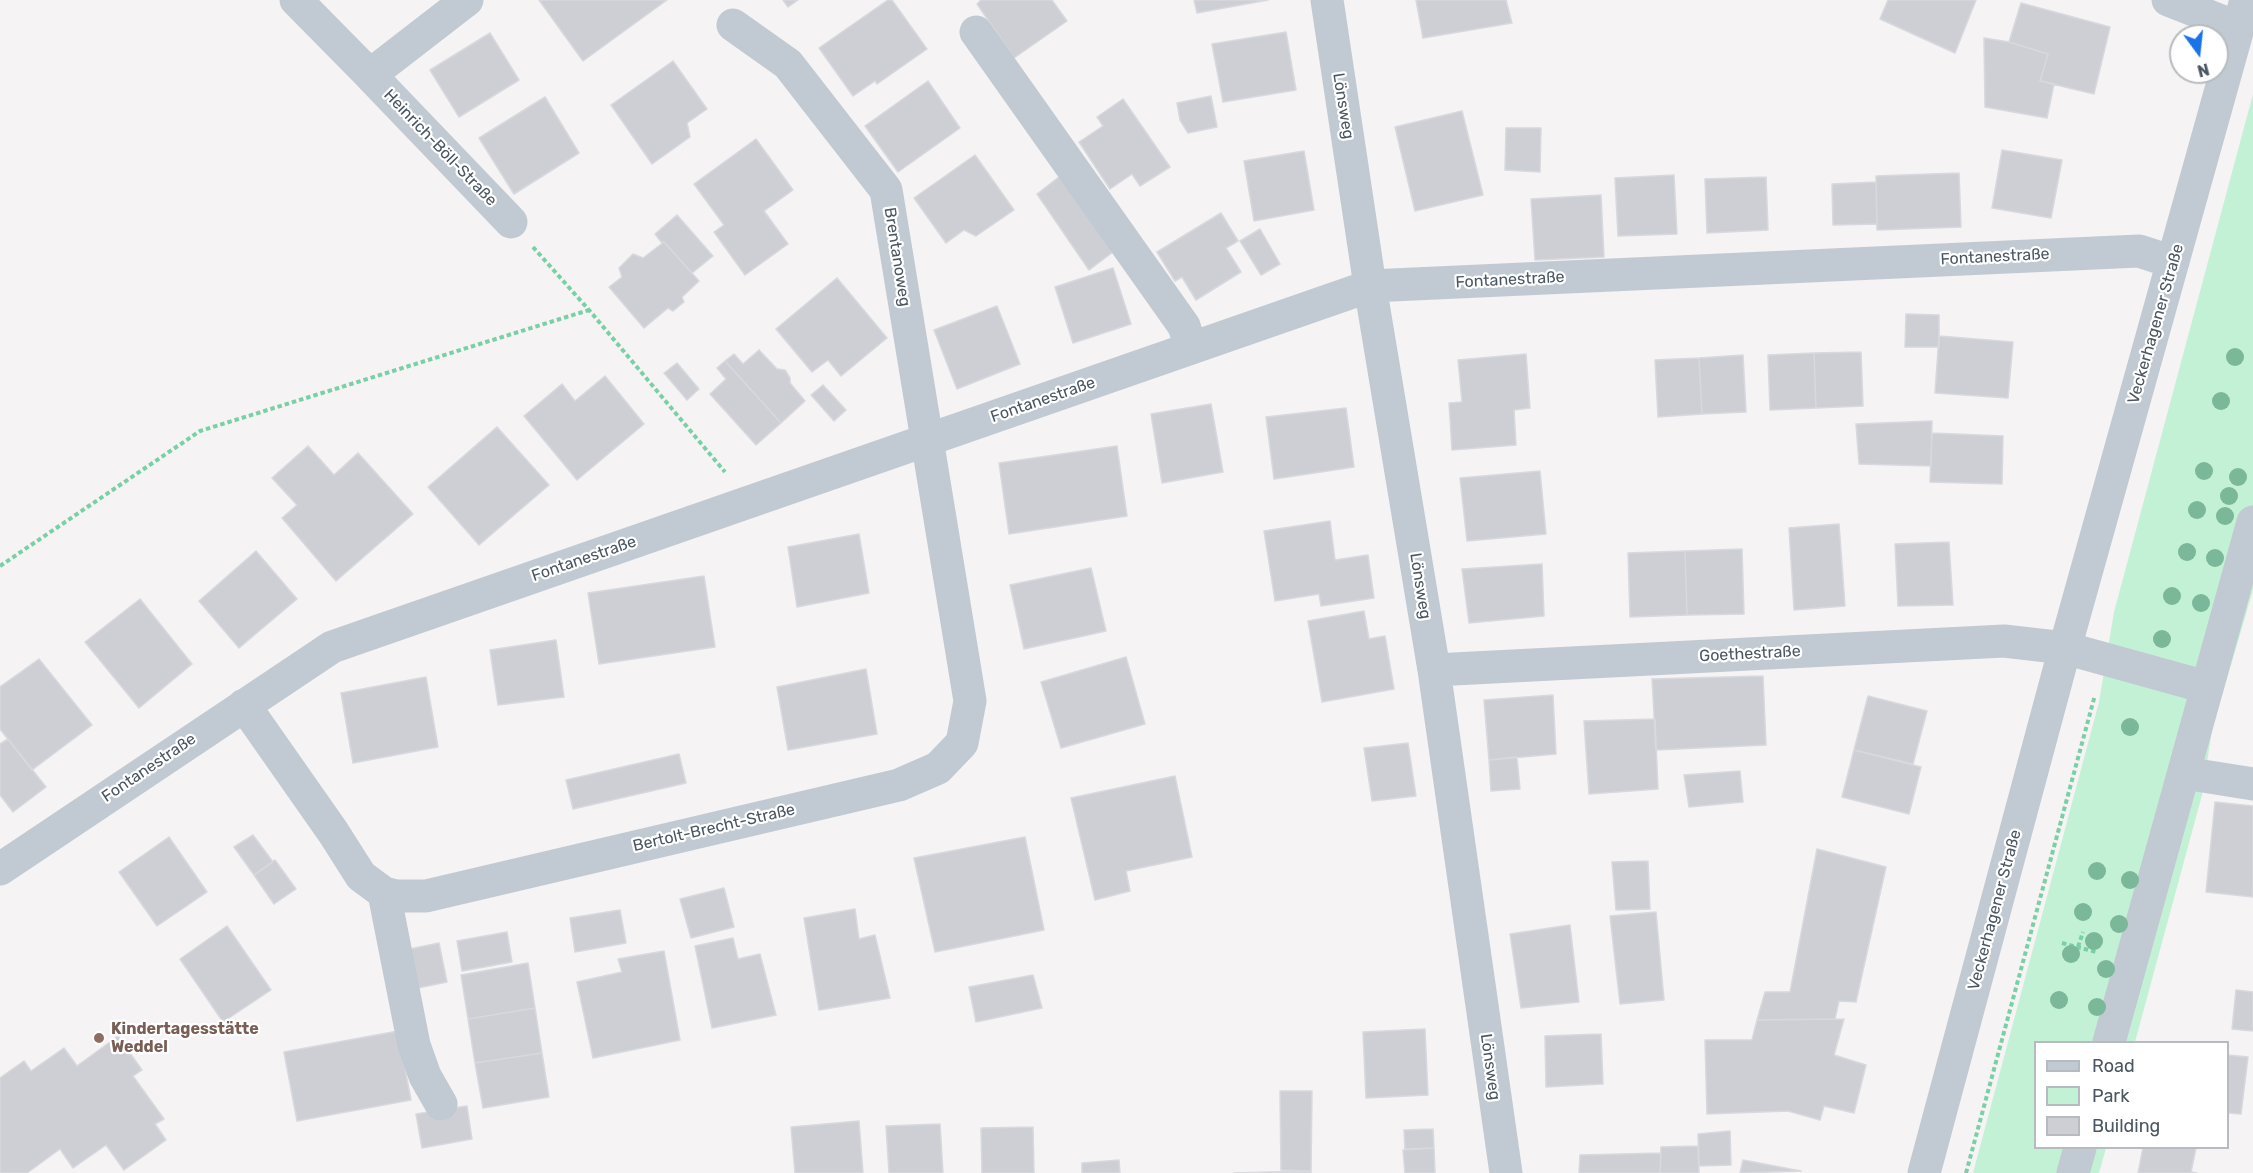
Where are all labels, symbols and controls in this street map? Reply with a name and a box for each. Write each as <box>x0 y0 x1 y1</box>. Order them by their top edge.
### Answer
north arrow <box>2169 24 2229 84</box>
text: N <box>2195 59 2211 81</box>
street label: Lönsweg <box>1328 72 1358 140</box>
street label: Heinrich-Böll-Straße <box>379 86 501 210</box>
street label: Brentanoweg <box>880 206 914 308</box>
street label: Veckerhagener Straße <box>2124 242 2188 406</box>
street label: Fontanestraße <box>1940 245 2050 269</box>
street label: Fontanestraße <box>1455 268 1565 292</box>
street label: Fontanestraße <box>988 373 1098 427</box>
street label: Fontanestraße <box>529 532 639 586</box>
street label: Lönsweg <box>1405 552 1435 620</box>
street label: Goethestraße <box>1699 642 1801 666</box>
street label: Fontanestraße <box>98 729 200 807</box>
street label: Bertolt-Brecht-Straße <box>631 800 797 856</box>
street label: Veckerhagener Straße <box>1964 828 2026 992</box>
place label: Kindertagesstätte Weddel <box>111 1019 259 1057</box>
marker: Kindertagesstätte Weddel <box>92 1031 106 1045</box>
street label: Lönsweg <box>1476 1033 1504 1101</box>
legend <box>2034 1041 2229 1149</box>
text: Road <box>2092 1055 2135 1077</box>
text: Park <box>2092 1085 2129 1107</box>
text: Building <box>2092 1115 2160 1137</box>

